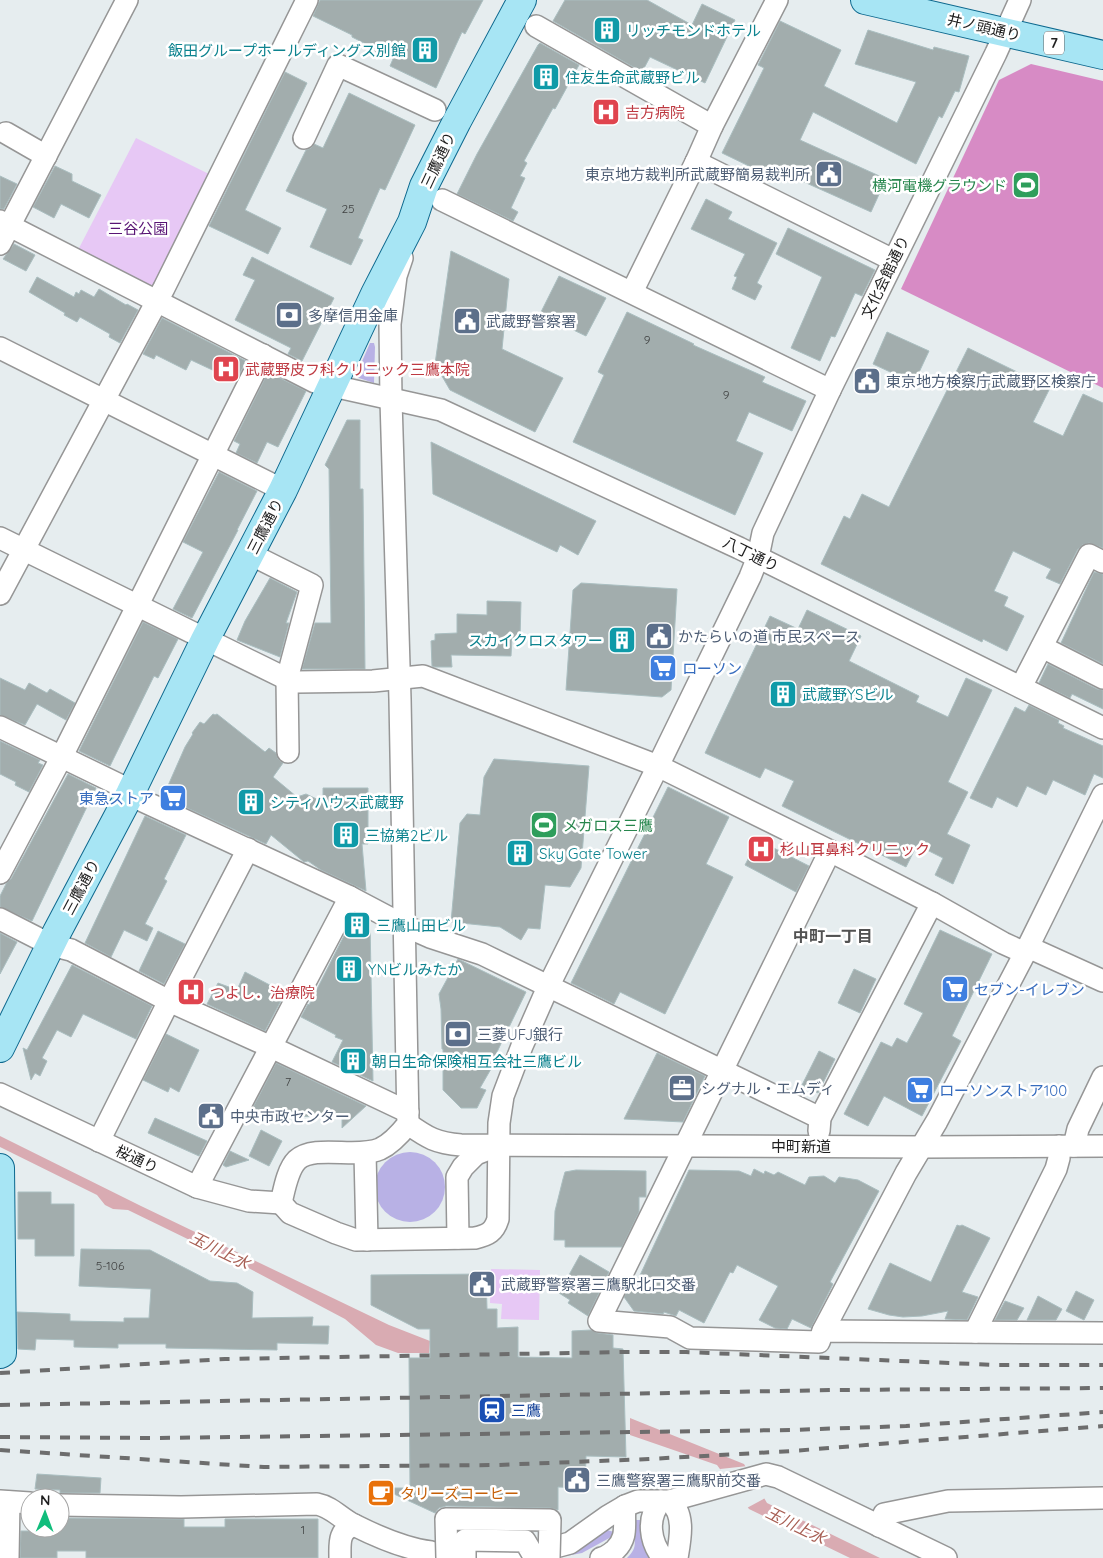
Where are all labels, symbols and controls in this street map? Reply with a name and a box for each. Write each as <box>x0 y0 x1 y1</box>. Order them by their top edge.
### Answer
street label: 井ノ頭通り <box>945 9 1023 45</box>
building icon: リッチモンドホテル <box>592 15 622 45</box>
place label: リッチモンドホテル <box>626 21 761 40</box>
road number: 7 <box>1044 32 1064 54</box>
building icon: 飯田グループホールディングス別館 <box>410 35 440 65</box>
place label: 飯田グループホールディングス別館 <box>168 41 406 60</box>
building icon: 住友生命武蔵野ビル <box>531 62 561 92</box>
place label: 住友生命武蔵野ビル <box>565 68 700 87</box>
hospital icon: 吉方病院 <box>591 97 621 127</box>
place label: 吉方病院 <box>625 103 685 122</box>
street label: 三鷹通り <box>417 129 459 191</box>
public building icon: 東京地方裁判所武蔵野簡易裁判所 <box>814 159 844 189</box>
place label: 東京地方裁判所武蔵野簡易裁判所 <box>585 165 810 184</box>
sports icon: 横河電機グラウンド <box>1011 170 1041 200</box>
place label: 横河電機グラウンド <box>872 176 1007 195</box>
house number: 25 <box>341 201 355 216</box>
park label: 三谷公園 <box>108 219 168 238</box>
street label: 文化会館通り <box>857 232 913 322</box>
bank icon: 多摩信用金庫 <box>274 300 304 330</box>
place label: 多摩信用金庫 <box>308 306 398 325</box>
public building icon: 武蔵野警察署 <box>452 306 482 336</box>
place label: 武蔵野警察署 <box>486 312 576 331</box>
house number: 9 <box>644 332 651 347</box>
hospital icon: 武蔵野皮フ科クリニック三鷹本院 <box>211 354 241 384</box>
place label: 武蔵野皮フ科クリニック三鷹本院 <box>245 360 470 379</box>
public building icon: 東京地方検察庁武蔵野区検察庁 <box>852 366 882 396</box>
place label: 東京地方検察庁武蔵野区検察庁 <box>886 372 1096 391</box>
house number: 9 <box>723 387 730 402</box>
street label: 三鷹通り <box>243 495 287 557</box>
street label: 八丁通り <box>720 532 782 576</box>
public building icon: かたらいの道 市民スペース <box>644 621 674 651</box>
building icon: スカイクロスタワー <box>607 625 637 655</box>
place label: かたらいの道 市民スペース <box>678 627 860 646</box>
place label: スカイクロスタワー <box>468 631 603 650</box>
supermarket icon: ローソン <box>648 653 678 683</box>
place label: ローソン <box>682 659 742 678</box>
building icon: 武蔵野YSビル <box>768 679 798 709</box>
place label: 武蔵野YSビル <box>802 685 893 704</box>
supermarket icon: 東急ストア <box>158 783 188 813</box>
building icon: シティハウス武蔵野 <box>236 787 266 817</box>
place label: 東急ストア <box>79 789 154 808</box>
place label: シティハウス武蔵野 <box>270 793 404 812</box>
sports icon: メガロス三鷹 <box>529 810 559 840</box>
place label: メガロス三鷹 <box>563 816 653 835</box>
building icon: 三協第2ビル <box>331 820 361 850</box>
place label: 三協第2ビル <box>365 826 448 845</box>
hospital icon: 杉山耳鼻科クリニック <box>746 834 776 864</box>
building icon: Sky Gate Tower <box>505 838 535 868</box>
place label: 杉山耳鼻科クリニック <box>780 840 930 859</box>
place label: Sky Gate Tower <box>539 844 647 863</box>
street label: 三鷹通り <box>59 856 103 918</box>
building icon: 三鷹山田ビル <box>342 910 372 940</box>
place label: 三鷹山田ビル <box>376 916 466 935</box>
district label: 中町一丁目 <box>793 926 873 946</box>
building icon: YNビルみたか <box>334 954 364 984</box>
place label: YNビルみたか <box>368 960 462 979</box>
supermarket icon: セブン-イレブン <box>940 974 970 1004</box>
hospital icon: つよし．治療院 <box>176 977 206 1007</box>
place label: セブン-イレブン <box>974 980 1085 999</box>
place label: つよし．治療院 <box>210 983 315 1002</box>
bank icon: 三菱UFJ銀行 <box>443 1019 473 1049</box>
place label: 三菱UFJ銀行 <box>477 1025 563 1044</box>
building icon: 朝日生命保険相互会社三鷹ビル <box>338 1046 368 1076</box>
place label: 朝日生命保険相互会社三鷹ビル <box>372 1052 582 1071</box>
office icon: シグナル・エムディ <box>667 1073 697 1103</box>
house number: 7 <box>285 1074 291 1089</box>
supermarket icon: ローソンストア100 <box>905 1075 935 1105</box>
place label: シグナル・エムディ <box>701 1079 835 1098</box>
place label: ローソンストア100 <box>939 1081 1067 1100</box>
public building icon: 中央市政センター <box>196 1101 226 1131</box>
place label: 中央市政センター <box>230 1107 350 1126</box>
street label: 中町新道 <box>771 1137 831 1156</box>
street label: 桜通り <box>113 1141 161 1177</box>
water label: 玉川上水 <box>187 1227 255 1274</box>
house number: 5-106 <box>96 1258 125 1273</box>
public building icon: 武蔵野警察署三鷹駅北口交番 <box>467 1269 497 1299</box>
place label: 武蔵野警察署三鷹駅北口交番 <box>501 1275 696 1294</box>
station icon: 三鷹 <box>477 1395 507 1425</box>
place label: 三鷹 <box>511 1401 541 1420</box>
public building icon: 三鷹警察署三鷹駅前交番 <box>562 1465 592 1495</box>
place label: 三鷹警察署三鷹駅前交番 <box>596 1471 761 1490</box>
cafe icon: タリーズコーヒー <box>366 1478 396 1508</box>
place label: タリーズコーヒー <box>400 1484 519 1503</box>
north arrow <box>20 1488 70 1538</box>
text: N <box>40 1491 51 1509</box>
water label: 玉川上水 <box>763 1502 831 1549</box>
house number: 1 <box>301 1522 305 1537</box>

